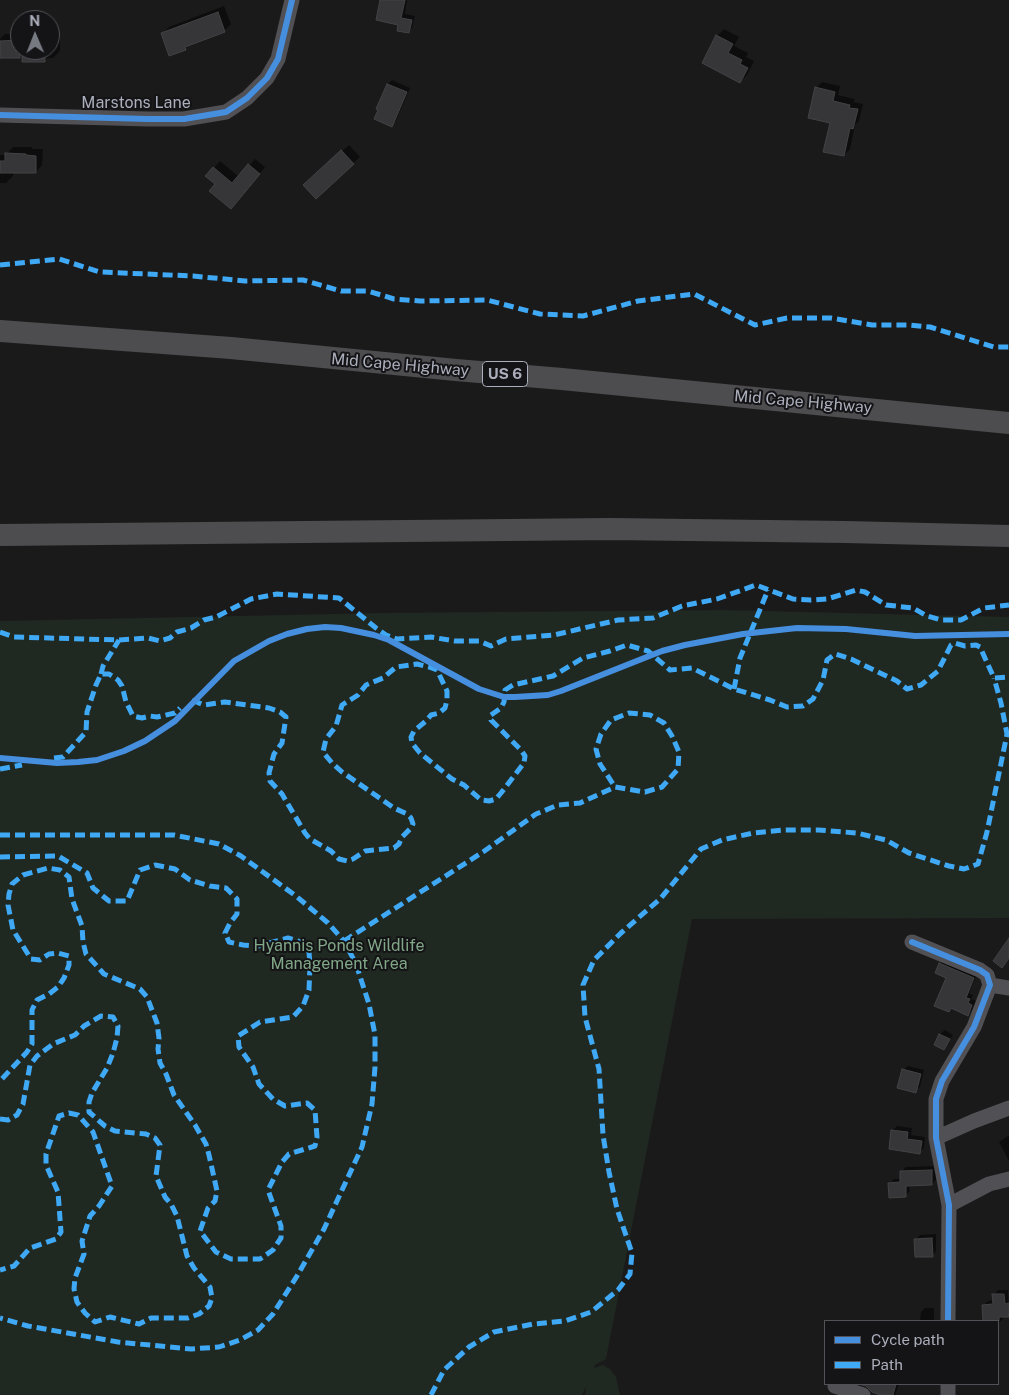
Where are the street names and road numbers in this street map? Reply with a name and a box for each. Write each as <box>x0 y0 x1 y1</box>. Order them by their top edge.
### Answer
street label: Marstons Lane <box>81 93 191 113</box>
street label: Mid Cape Highway <box>330 349 470 381</box>
road number: US 6 <box>482 362 528 386</box>
street label: Mid Cape Highway <box>733 386 873 418</box>

